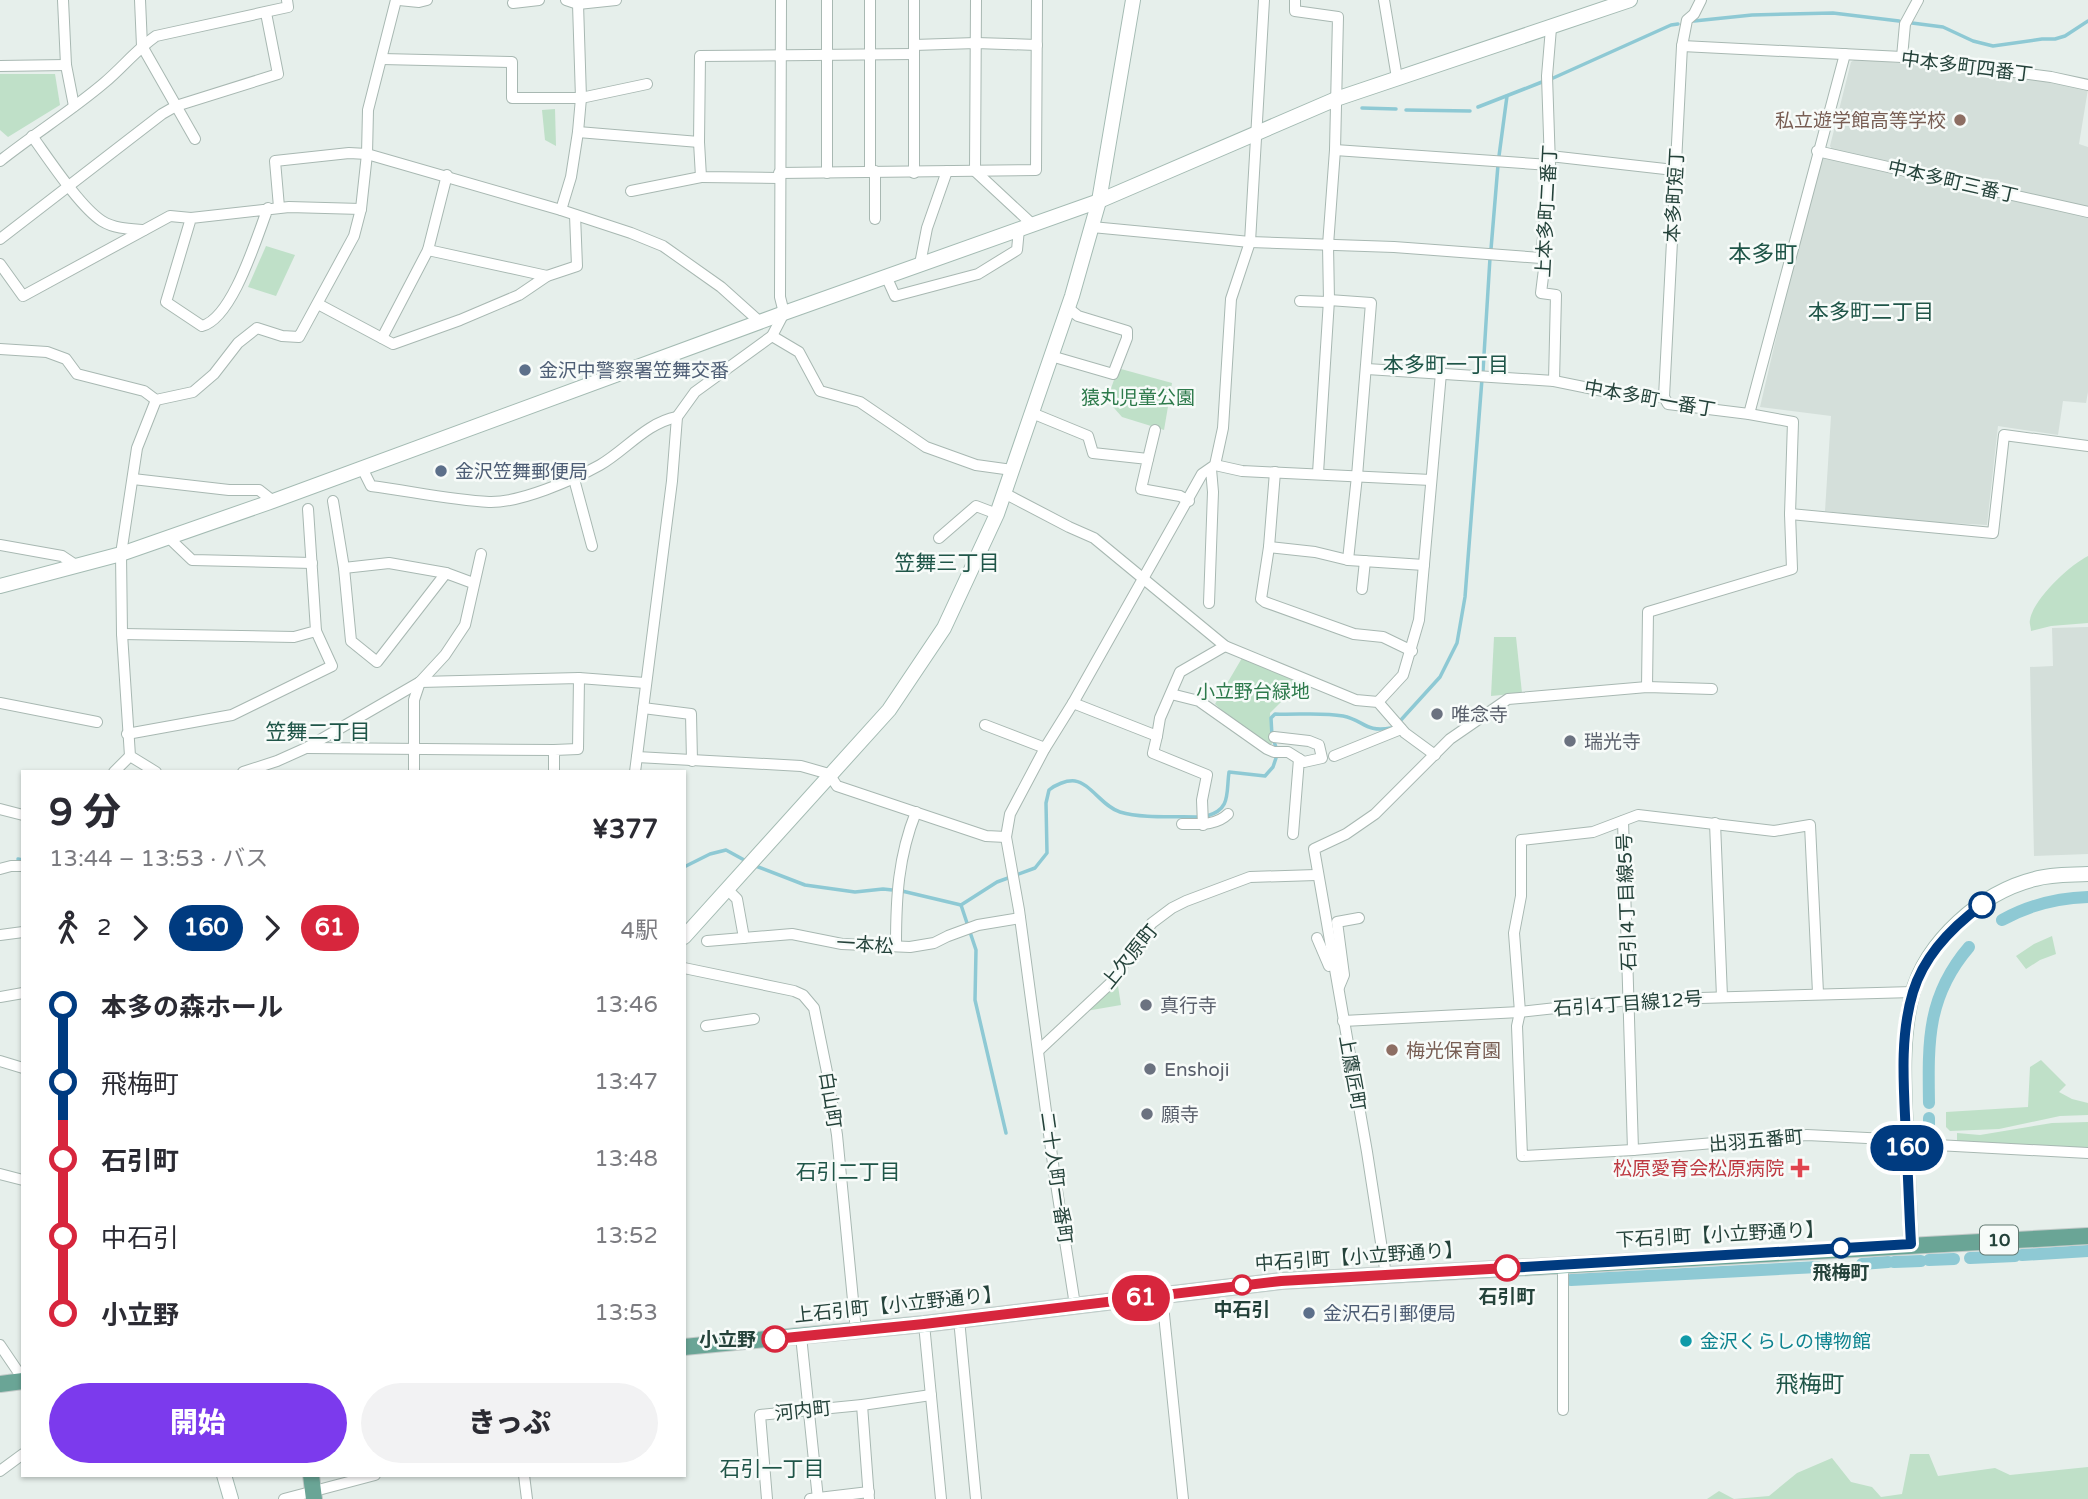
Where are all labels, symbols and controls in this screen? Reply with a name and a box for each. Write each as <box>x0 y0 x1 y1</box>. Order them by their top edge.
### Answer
street label: 中本多町四番丁 <box>1900 48 2034 86</box>
place label: 私立遊学館高等学校 <box>1775 110 1946 132</box>
marker: 私立遊学館高等学校 <box>1952 112 1968 128</box>
street label: 上本多町二番丁 <box>1533 144 1561 278</box>
street label: 本多町短丁 <box>1662 147 1688 243</box>
street label: 中本多町三番丁 <box>1885 156 2020 208</box>
district label: 本多町 <box>1729 241 1798 269</box>
district label: 本多町二丁目 <box>1808 300 1934 325</box>
district label: 本多町一丁目 <box>1383 353 1509 378</box>
place label: 金沢中警察署笠舞交番 <box>539 360 729 382</box>
marker: 金沢中警察署笠舞交番 <box>517 362 533 378</box>
street label: 中本多町一番丁 <box>1582 377 1717 421</box>
park label: 猿丸児童公園 <box>1081 387 1195 409</box>
place label: 金沢笠舞郵便局 <box>455 461 588 483</box>
marker: 金沢笠舞郵便局 <box>433 463 449 479</box>
district label: 笠舞三丁目 <box>895 551 1000 576</box>
park label: 小立野台緑地 <box>1196 681 1310 703</box>
place label: 唯念寺 <box>1451 704 1508 726</box>
marker: 唯念寺 <box>1429 706 1445 722</box>
district label: 笠舞二丁目 <box>266 720 371 745</box>
place label: 瑞光寺 <box>1584 731 1641 753</box>
marker: 瑞光寺 <box>1562 733 1578 749</box>
text: 9 分 <box>49 790 121 836</box>
text: ¥377 <box>592 814 658 845</box>
street label: 石引4丁目線5号 <box>1614 833 1640 971</box>
text: 13:44 – 13:53 · バス <box>49 845 268 873</box>
unlabelled marker <box>1969 892 1995 918</box>
icon: walk <box>49 909 87 947</box>
icon: forward <box>121 909 159 947</box>
icon: forward <box>253 909 291 947</box>
text: 160 <box>183 913 229 942</box>
text: 61 <box>315 913 345 942</box>
text: 2 <box>97 914 111 942</box>
text: 4駅 <box>621 917 658 945</box>
street label: 上欠原町 <box>1097 920 1162 993</box>
street label: 一本松 <box>836 932 894 958</box>
street label: 石引4丁目線12号 <box>1553 988 1704 1020</box>
text: 13:46 <box>594 991 658 1019</box>
text: 本多の森ホール <box>101 992 283 1023</box>
place label: 真行寺 <box>1160 995 1217 1017</box>
marker: 真行寺 <box>1138 997 1154 1013</box>
street label: 上鷹匠町 <box>1335 1034 1369 1113</box>
place label: 梅光保育園 <box>1406 1040 1501 1062</box>
marker: 梅光保育園 <box>1384 1042 1400 1058</box>
place label: Enshoji <box>1164 1059 1229 1081</box>
marker: Enshoji <box>1142 1061 1158 1077</box>
text: 13:47 <box>594 1068 658 1096</box>
text: 飛梅町 <box>101 1069 179 1100</box>
street label: 白山町 <box>815 1070 845 1130</box>
place label: 願寺 <box>1161 1104 1199 1126</box>
marker: 願寺 <box>1139 1106 1155 1122</box>
street label: 二十人町一番町 <box>1036 1111 1076 1246</box>
line badge: 160 <box>1867 1125 1947 1171</box>
street label: 出羽五番町 <box>1708 1126 1804 1156</box>
text: 160 <box>1884 1133 1930 1162</box>
text: 13:48 <box>594 1145 658 1173</box>
text: 石引町 <box>101 1146 179 1177</box>
place label: 松原愛育会松原病院 <box>1613 1158 1784 1180</box>
marker: 松原愛育会松原病院 <box>1790 1158 1810 1178</box>
district label: 石引二丁目 <box>796 1160 901 1185</box>
street label: 下石引町【小立野通り】 <box>1615 1219 1825 1251</box>
text: 13:52 <box>594 1222 658 1250</box>
text: 中石引 <box>101 1223 179 1254</box>
road number: 10 <box>1980 1226 2018 1254</box>
marker: 飛梅町 <box>1831 1238 1851 1258</box>
street label: 中石引町【小立野通り】 <box>1254 1239 1464 1275</box>
marker: 石引町 <box>1494 1255 1520 1281</box>
place label: 飛梅町 <box>1812 1262 1870 1284</box>
line badge: 61 <box>1110 1275 1172 1321</box>
marker: 中石引 <box>1232 1275 1252 1295</box>
street label: 上石引町【小立野通り】 <box>793 1283 1003 1327</box>
text: 61 <box>1126 1283 1156 1312</box>
place label: 石引町 <box>1478 1286 1536 1308</box>
text: 13:53 <box>594 1299 658 1327</box>
place label: 中石引 <box>1213 1299 1271 1321</box>
text: 小立野 <box>101 1300 179 1331</box>
place label: 金沢石引郵便局 <box>1323 1303 1456 1325</box>
marker: 金沢石引郵便局 <box>1301 1305 1317 1321</box>
marker: 小立野 <box>762 1326 788 1352</box>
place label: 小立野 <box>699 1329 756 1351</box>
place label: 金沢くらしの博物館 <box>1700 1331 1871 1353</box>
marker: 金沢くらしの博物館 <box>1678 1333 1694 1349</box>
district label: 飛梅町 <box>1776 1371 1845 1399</box>
button: 開始 <box>49 1383 347 1463</box>
button: きっぷ <box>361 1383 658 1463</box>
street label: 河内町 <box>774 1397 833 1425</box>
district label: 石引一丁目 <box>720 1457 825 1482</box>

